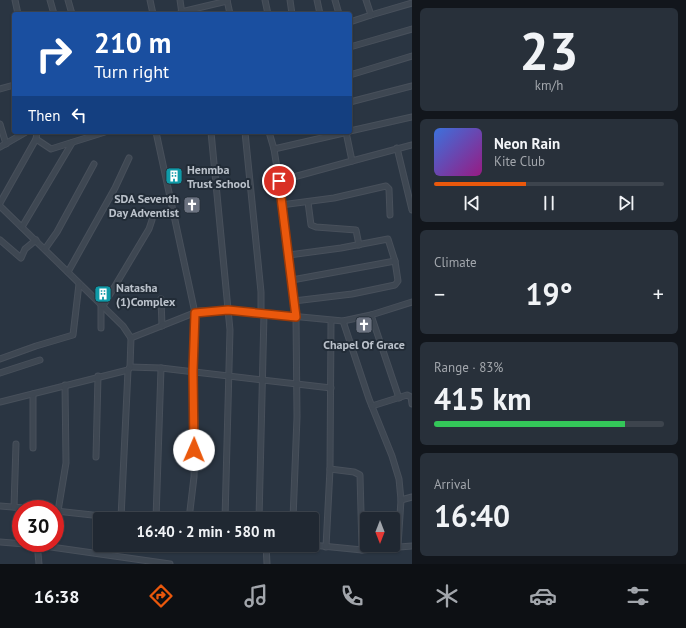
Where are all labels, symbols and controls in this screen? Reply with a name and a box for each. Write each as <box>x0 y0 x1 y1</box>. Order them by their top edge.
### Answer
text: 23 <box>520 17 578 84</box>
text: 210 m <box>94 24 171 61</box>
icon: right <box>28 28 80 80</box>
text: Turn right <box>94 60 169 83</box>
text: km/h <box>535 77 563 94</box>
icon: left <box>68 104 90 126</box>
text: Then <box>28 106 60 125</box>
text: Neon Rain <box>494 134 560 153</box>
text: Kite Club <box>494 153 545 170</box>
place label: Henmba Trust School <box>187 162 250 191</box>
pin <box>262 164 296 198</box>
building icon: Henmba Trust School <box>164 166 184 186</box>
icon: arrive <box>268 170 290 192</box>
place label: SDA Seventh Day Adventist <box>109 191 180 220</box>
icon: previous <box>461 192 483 214</box>
icon: pause <box>538 192 560 214</box>
icon: next <box>615 192 637 214</box>
church icon: SDA Seventh Day Adventist <box>182 195 202 215</box>
text: Climate <box>434 254 477 271</box>
text: 19° <box>525 274 573 313</box>
place label: Natasha (1)Complex <box>116 280 176 309</box>
text: − <box>434 280 445 308</box>
text: + <box>653 280 664 308</box>
building icon: Natasha (1)Complex <box>93 284 113 304</box>
church icon: Chapel Of Grace <box>354 315 374 335</box>
place label: Chapel Of Grace <box>323 337 405 352</box>
text: Range · 83% <box>434 359 503 376</box>
text: 415 km <box>434 379 532 418</box>
position arrow <box>173 429 215 471</box>
text: Arrival <box>434 476 470 493</box>
text: 16:40 <box>434 496 510 535</box>
speed limit sign: 30 <box>12 500 64 552</box>
north arrow <box>360 512 400 552</box>
map controls <box>360 512 400 552</box>
text: 16:40 · 2 min · 580 m <box>137 522 275 541</box>
icon: directions <box>147 582 175 610</box>
icon: music <box>242 582 270 610</box>
icon: phone <box>338 582 366 610</box>
icon: climate <box>433 582 461 610</box>
icon: car <box>529 582 557 610</box>
icon: filters <box>624 582 652 610</box>
text: 16:38 <box>34 585 79 608</box>

